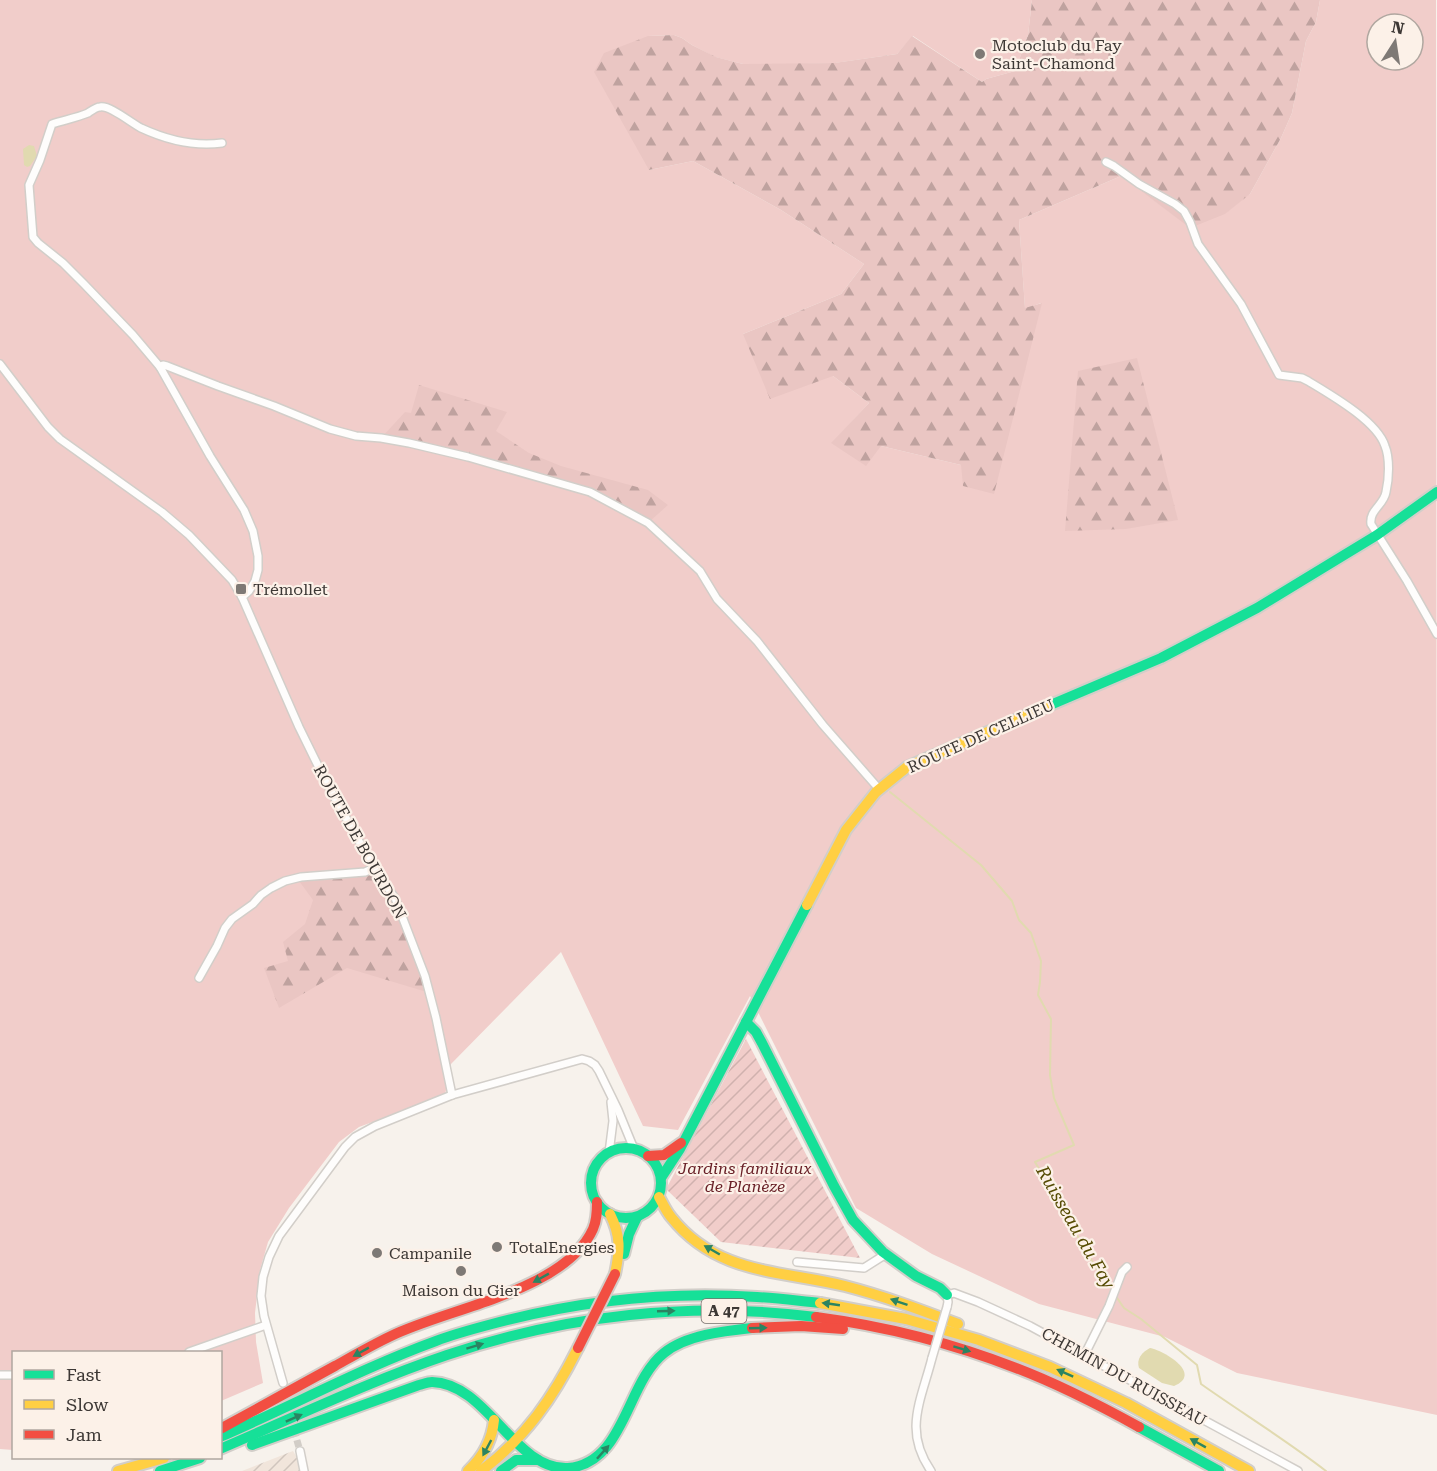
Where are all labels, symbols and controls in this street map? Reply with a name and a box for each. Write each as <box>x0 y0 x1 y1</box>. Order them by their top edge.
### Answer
north arrow <box>1365 12 1425 72</box>
text: N <box>1390 17 1406 38</box>
place label: Motoclub du Fay Saint-Chamond <box>992 36 1122 73</box>
marker: Motoclub du Fay Saint-Chamond <box>973 47 987 61</box>
place label: Trémollet <box>253 580 328 599</box>
marker: Trémollet <box>234 582 248 596</box>
street label: ROUTE DE CELLIEU <box>905 695 1058 777</box>
street label: ROUTE DE BOURDON <box>310 762 410 923</box>
park label: Jardins familiaux de Planèze <box>677 1159 812 1196</box>
water label: Ruisseau du Fay <box>1032 1161 1120 1293</box>
place label: TotalEnergies <box>509 1238 615 1257</box>
marker: TotalEnergies <box>490 1240 504 1254</box>
place label: Campanile <box>389 1244 472 1263</box>
one-way arrow <box>704 1245 720 1256</box>
marker: Campanile <box>370 1246 384 1260</box>
marker: Maison du Gier <box>454 1264 468 1278</box>
one-way arrow <box>532 1273 549 1283</box>
place label: Maison du Gier <box>402 1281 520 1300</box>
one-way arrow <box>890 1297 908 1307</box>
road number: A 47 <box>702 1299 746 1323</box>
one-way arrow <box>822 1300 841 1309</box>
one-way arrow <box>657 1307 676 1316</box>
one-way arrow <box>749 1324 768 1333</box>
street label: CHEMIN DU RUISSEAU <box>1038 1324 1210 1430</box>
one-way arrow <box>466 1341 484 1350</box>
one-way arrow <box>953 1345 971 1354</box>
one-way arrow <box>352 1347 369 1357</box>
legend <box>12 1351 222 1459</box>
text: Fast <box>66 1364 101 1385</box>
one-way arrow <box>1056 1368 1074 1378</box>
text: Slow <box>66 1394 108 1415</box>
one-way arrow <box>285 1413 303 1423</box>
text: Jam <box>66 1424 102 1445</box>
one-way arrow <box>1189 1438 1206 1448</box>
one-way arrow <box>482 1439 492 1457</box>
one-way arrow <box>596 1444 610 1459</box>

